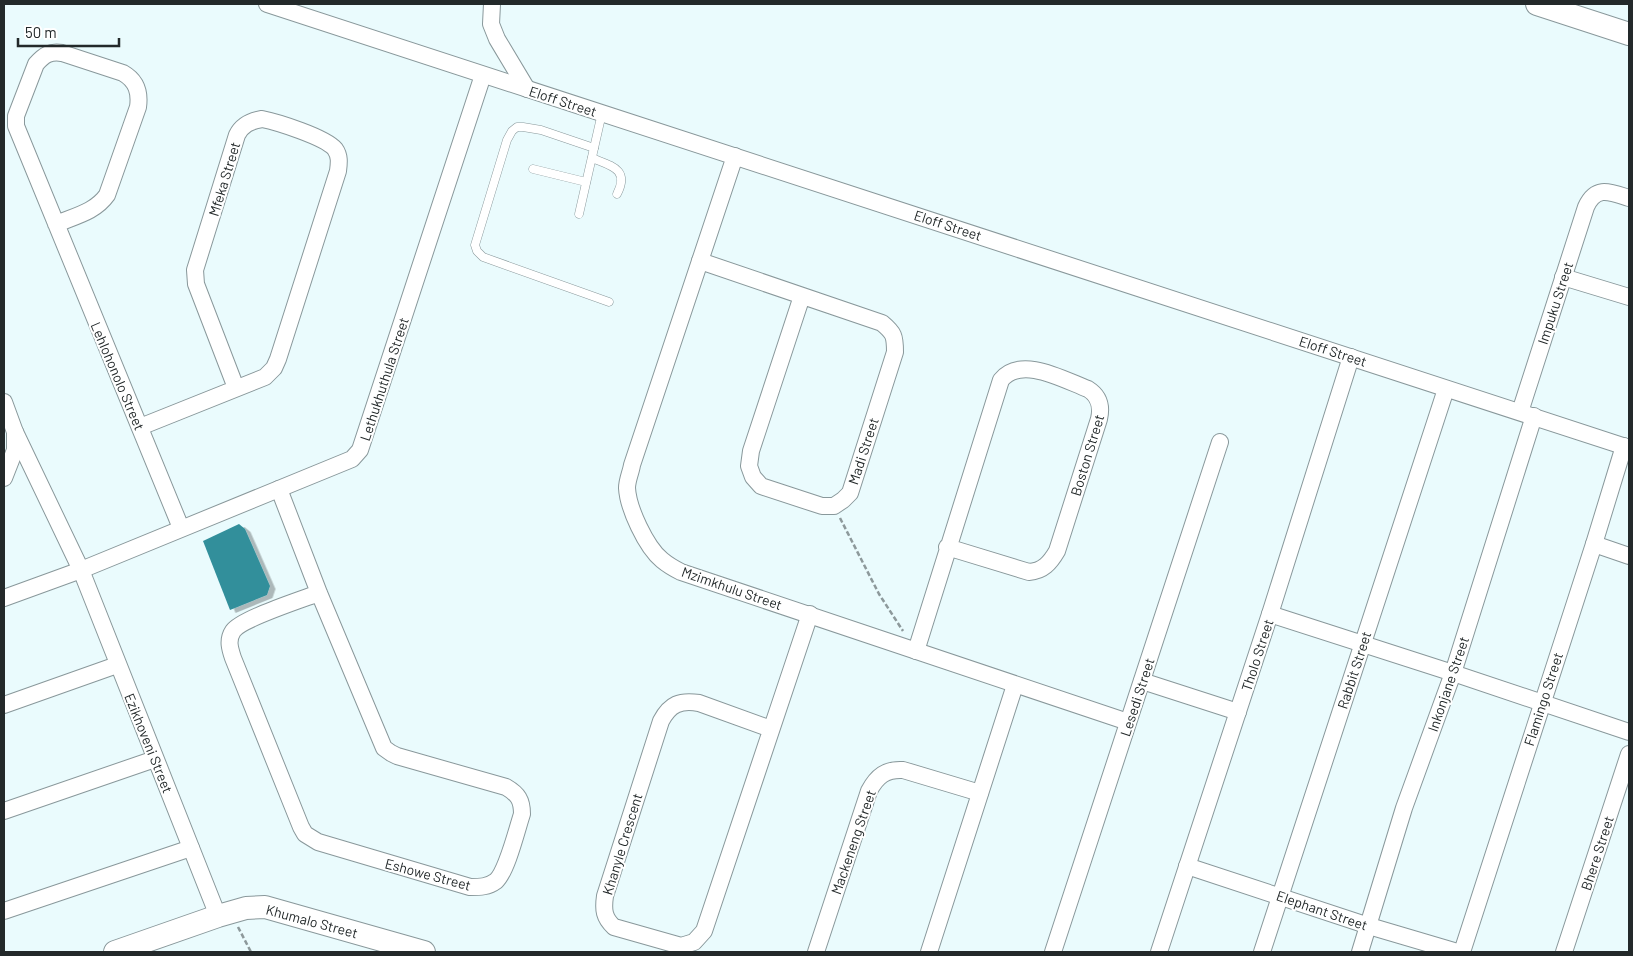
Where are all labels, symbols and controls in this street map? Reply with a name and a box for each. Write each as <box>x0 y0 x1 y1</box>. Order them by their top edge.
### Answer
scale bar <box>18 15 119 47</box>
text: 50 m <box>25 23 57 41</box>
street label: Eloff Street <box>527 82 599 120</box>
street label: Mfeka Street <box>205 140 243 218</box>
street label: Eloff Street <box>912 206 984 244</box>
street label: Impuku Street <box>1534 259 1576 347</box>
street label: Lethukhuthula Street <box>356 315 412 443</box>
street label: Lehlohonolo Street <box>88 319 148 433</box>
street label: Eloff Street <box>1297 332 1369 370</box>
street label: Boston Street <box>1067 412 1107 498</box>
street label: Madi Street <box>844 415 882 487</box>
street label: Mzimkhulu Street <box>680 563 784 613</box>
street label: Tholo Street <box>1237 617 1277 693</box>
street label: Rabbit Street <box>1333 629 1375 711</box>
street label: Inkonjane Street <box>1424 634 1472 734</box>
street label: Flamingo Street <box>1520 650 1566 748</box>
street label: Lesedi Street <box>1116 656 1158 738</box>
street label: Ezikhoveni Street <box>121 691 177 795</box>
street label: Mackeneng Street <box>827 787 879 897</box>
street label: Khanyle Crescent <box>598 791 646 897</box>
street label: Bhere Street <box>1577 814 1617 892</box>
street label: Eshowe Street <box>383 854 473 894</box>
street label: Elephant Street <box>1274 886 1370 934</box>
street label: Khumalo Street <box>264 901 360 941</box>

